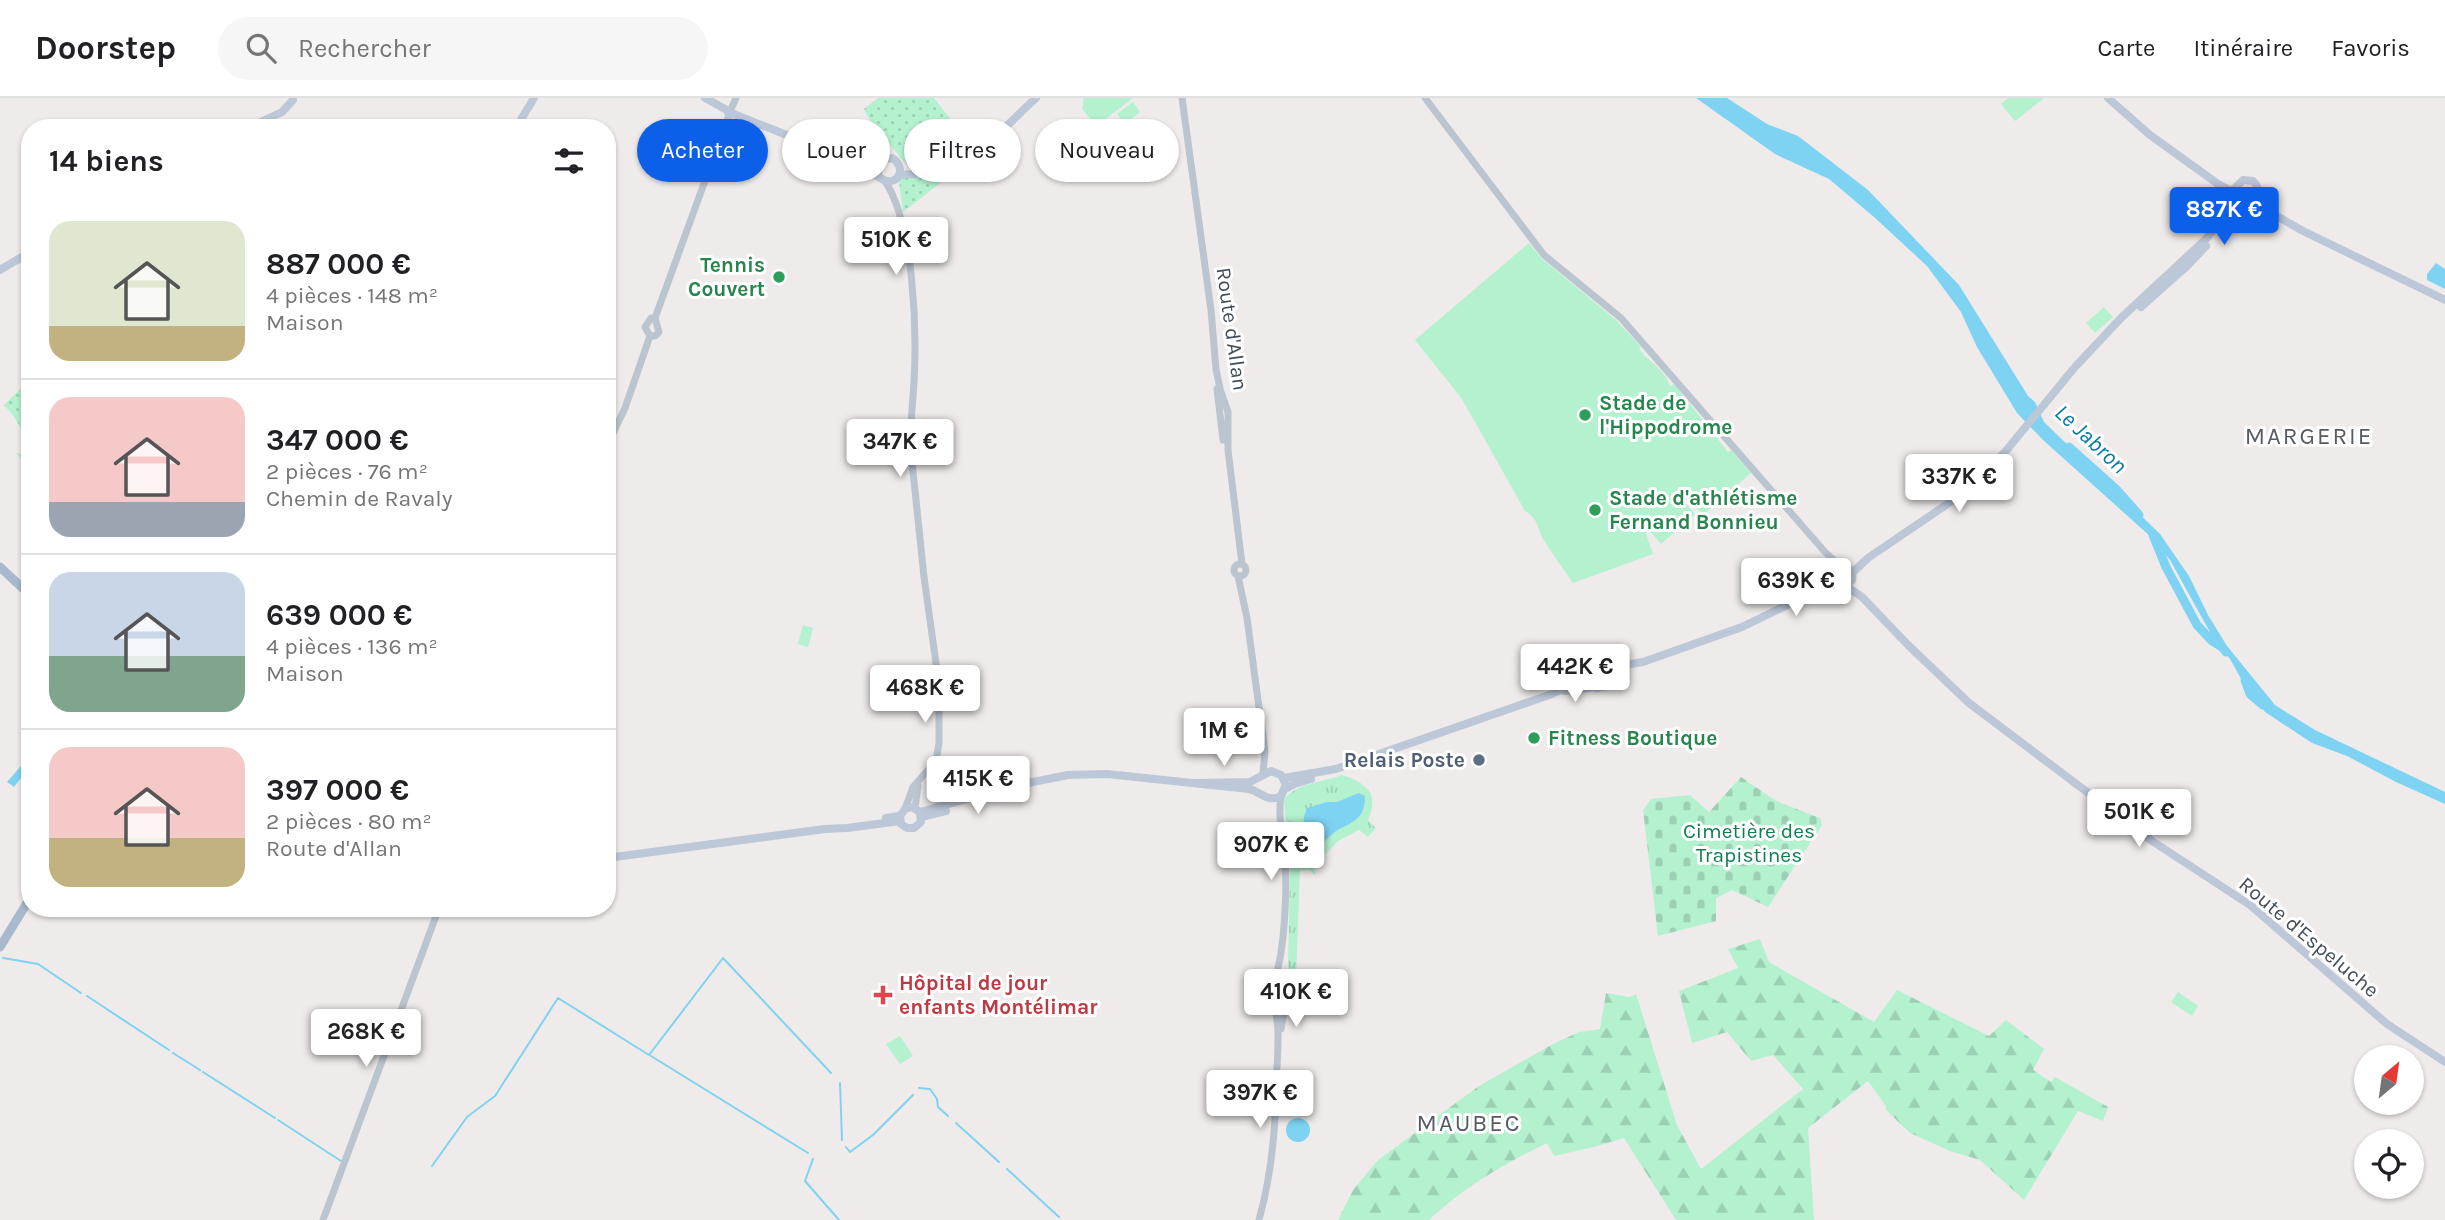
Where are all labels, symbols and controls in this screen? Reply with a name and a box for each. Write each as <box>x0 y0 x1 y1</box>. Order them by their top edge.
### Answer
search box <box>218 17 708 80</box>
text: Doorstep <box>35 29 176 67</box>
icon: search <box>242 29 280 67</box>
text: Rechercher <box>298 33 431 64</box>
text: Carte <box>2097 34 2155 62</box>
text: Itinéraire <box>2193 34 2293 62</box>
text: Favoris <box>2331 34 2410 62</box>
chip: Acheter <box>637 119 768 182</box>
chip: Louer <box>782 119 890 182</box>
chip: Filtres <box>904 119 1021 182</box>
chip: Nouveau <box>1035 119 1179 182</box>
icon: filters <box>550 142 588 180</box>
text: 14 biens <box>49 143 164 179</box>
pin: 887K € <box>2167 188 2281 247</box>
text: 887K € <box>2186 196 2262 223</box>
pin: 510K € <box>839 218 953 277</box>
text: 510K € <box>860 226 932 253</box>
text: 887 000 € <box>266 246 411 282</box>
icon: home <box>105 249 189 333</box>
place label: Tennis Couvert <box>688 253 765 301</box>
street label: Route d'Allan <box>1211 266 1253 392</box>
marker: Tennis Couvert <box>771 269 787 285</box>
text: 4 pièces · 148 m² <box>266 282 438 309</box>
text: Maison <box>266 309 344 336</box>
place label: Stade de l'Hippodrome <box>1599 391 1732 439</box>
water label: Le Jabron <box>2049 399 2133 479</box>
marker: Stade de l'Hippodrome <box>1577 407 1593 423</box>
pin: 347K € <box>843 420 957 479</box>
text: 347 000 € <box>266 422 409 458</box>
district label: MARGERIE <box>2245 422 2373 450</box>
icon: home <box>105 425 189 509</box>
text: 347K € <box>863 428 937 455</box>
pin: 337K € <box>1902 454 2016 514</box>
text: 2 pièces · 76 m² <box>266 458 428 485</box>
text: 337K € <box>1921 463 1997 490</box>
text: Chemin de Ravaly <box>266 485 453 512</box>
place label: Stade d'athlétisme Fernand Bonnieu <box>1609 486 1797 534</box>
marker: Stade d'athlétisme Fernand Bonnieu <box>1587 502 1603 518</box>
pin: 639K € <box>1739 559 1853 618</box>
text: 639K € <box>1757 567 1835 594</box>
text: 639 000 € <box>266 597 412 633</box>
icon: home <box>105 600 189 684</box>
text: 4 pièces · 136 m² <box>266 633 438 660</box>
pin: 442K € <box>1518 644 1632 704</box>
text: 442K € <box>1537 653 1613 680</box>
text: Maison <box>266 660 344 687</box>
pin: 468K € <box>868 666 982 725</box>
text: 468K € <box>886 674 964 701</box>
pin: 1M € <box>1183 708 1265 768</box>
text: 1M € <box>1200 717 1248 744</box>
place label: Fitness Boutique <box>1548 726 1717 751</box>
marker: Fitness Boutique <box>1526 730 1542 746</box>
place label: Relais Poste <box>1344 748 1465 772</box>
marker: Relais Poste <box>1471 752 1487 768</box>
pin: 415K € <box>921 756 1035 816</box>
text: 415K € <box>943 765 1013 792</box>
text: 397 000 € <box>266 772 409 808</box>
icon: home <box>105 775 189 859</box>
pin: 501K € <box>2082 790 2196 849</box>
text: 501K € <box>2103 798 2175 825</box>
text: 2 pièces · 80 m² <box>266 808 432 835</box>
park label: Cimetière des Trapistines <box>1683 819 1815 867</box>
pin: 907K € <box>1214 822 1328 882</box>
text: 907K € <box>1233 831 1309 858</box>
text: Route d'Allan <box>266 835 402 862</box>
street label: Route d'Espeluche <box>2234 872 2384 1002</box>
pin: 410K € <box>1239 970 1353 1029</box>
place label: Hôpital de jour enfants Montélimar <box>899 971 1098 1019</box>
text: 410K € <box>1260 978 1332 1005</box>
marker: Hôpital de jour enfants Montélimar <box>873 985 893 1005</box>
pin: 268K € <box>309 1010 423 1069</box>
text: 268K € <box>327 1018 405 1045</box>
north arrow <box>2354 1045 2424 1115</box>
map controls <box>2354 1045 2424 1199</box>
pin: 397K € <box>1203 1070 1317 1130</box>
text: 397K € <box>1222 1079 1298 1106</box>
district label: MAUBEC <box>1417 1109 1521 1137</box>
button: locate <box>2354 1129 2424 1199</box>

